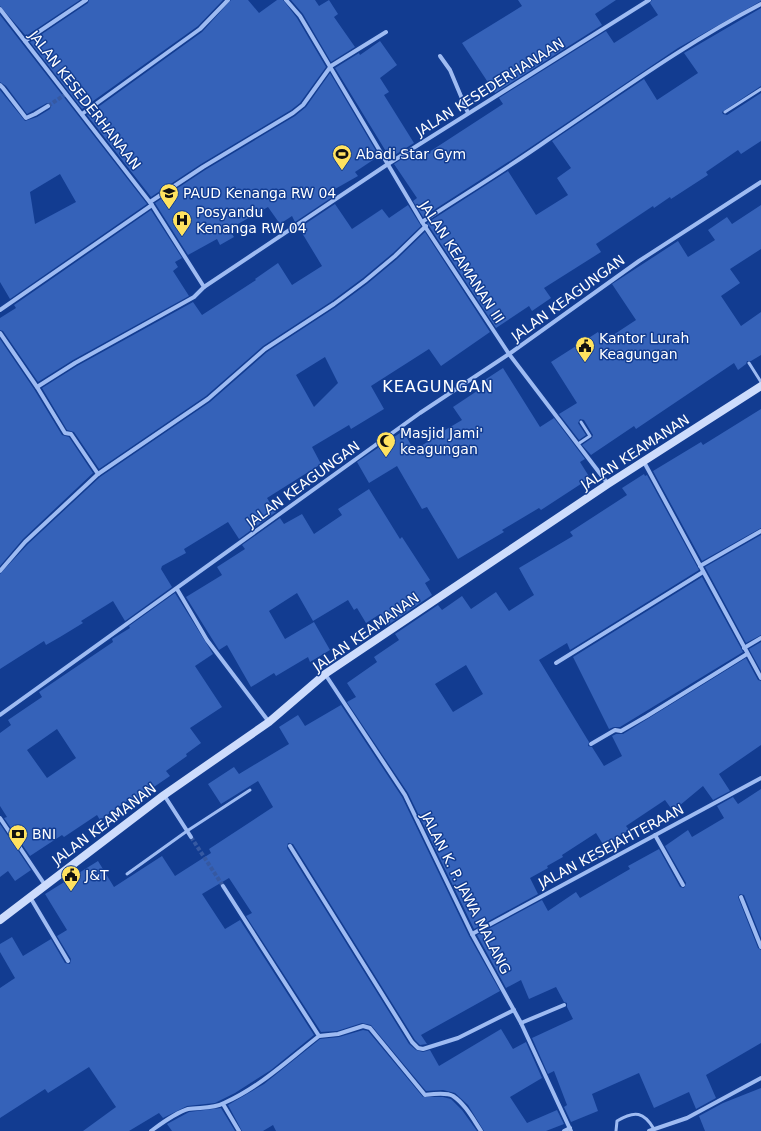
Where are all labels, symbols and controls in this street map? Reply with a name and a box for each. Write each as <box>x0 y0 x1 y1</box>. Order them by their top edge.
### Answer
street label: JALAN KESEDERHANAAN <box>25 27 144 173</box>
street label: JALAN KESEDERHANAAN <box>412 35 567 140</box>
sports icon: Abadi Star Gym <box>331 143 353 171</box>
place label: Abadi Star Gym <box>356 146 466 162</box>
school or university icon: PAUD Kenanga RW 04 <box>158 182 180 210</box>
place label: PAUD Kenanga RW 04 <box>183 185 336 201</box>
street label: JALAN KEAMANAN III <box>416 197 508 326</box>
place label: Posyandu Kenanga RW 04 <box>196 204 307 236</box>
hospital icon: Posyandu Kenanga RW 04 <box>171 209 193 237</box>
street label: JALAN KEAGUNGAN <box>508 252 628 345</box>
place label: Kantor Lurah Keagungan <box>599 330 689 362</box>
public building icon: Kantor Lurah Keagungan <box>574 335 596 363</box>
district label: KEAGUNGAN <box>382 377 494 396</box>
street label: JALAN KEAMANAN <box>577 411 692 494</box>
place label: Masjid Jami' keagungan <box>400 425 483 457</box>
mosque icon: Masjid Jami' keagungan <box>375 430 397 458</box>
street label: JALAN KEAGUNGAN <box>243 438 363 531</box>
street label: JALAN KEAMANAN <box>309 589 422 675</box>
street label: JALAN KEAMANAN <box>48 780 159 869</box>
street label: JALAN KESEJAHTERAAN <box>535 801 686 892</box>
street label: JALAN K. P. JAWA MALANG <box>418 808 514 977</box>
bank icon: BNI <box>7 823 29 851</box>
place label: BNI <box>32 826 56 842</box>
public building icon: J&T <box>60 864 82 892</box>
place label: J&T <box>84 867 109 883</box>

